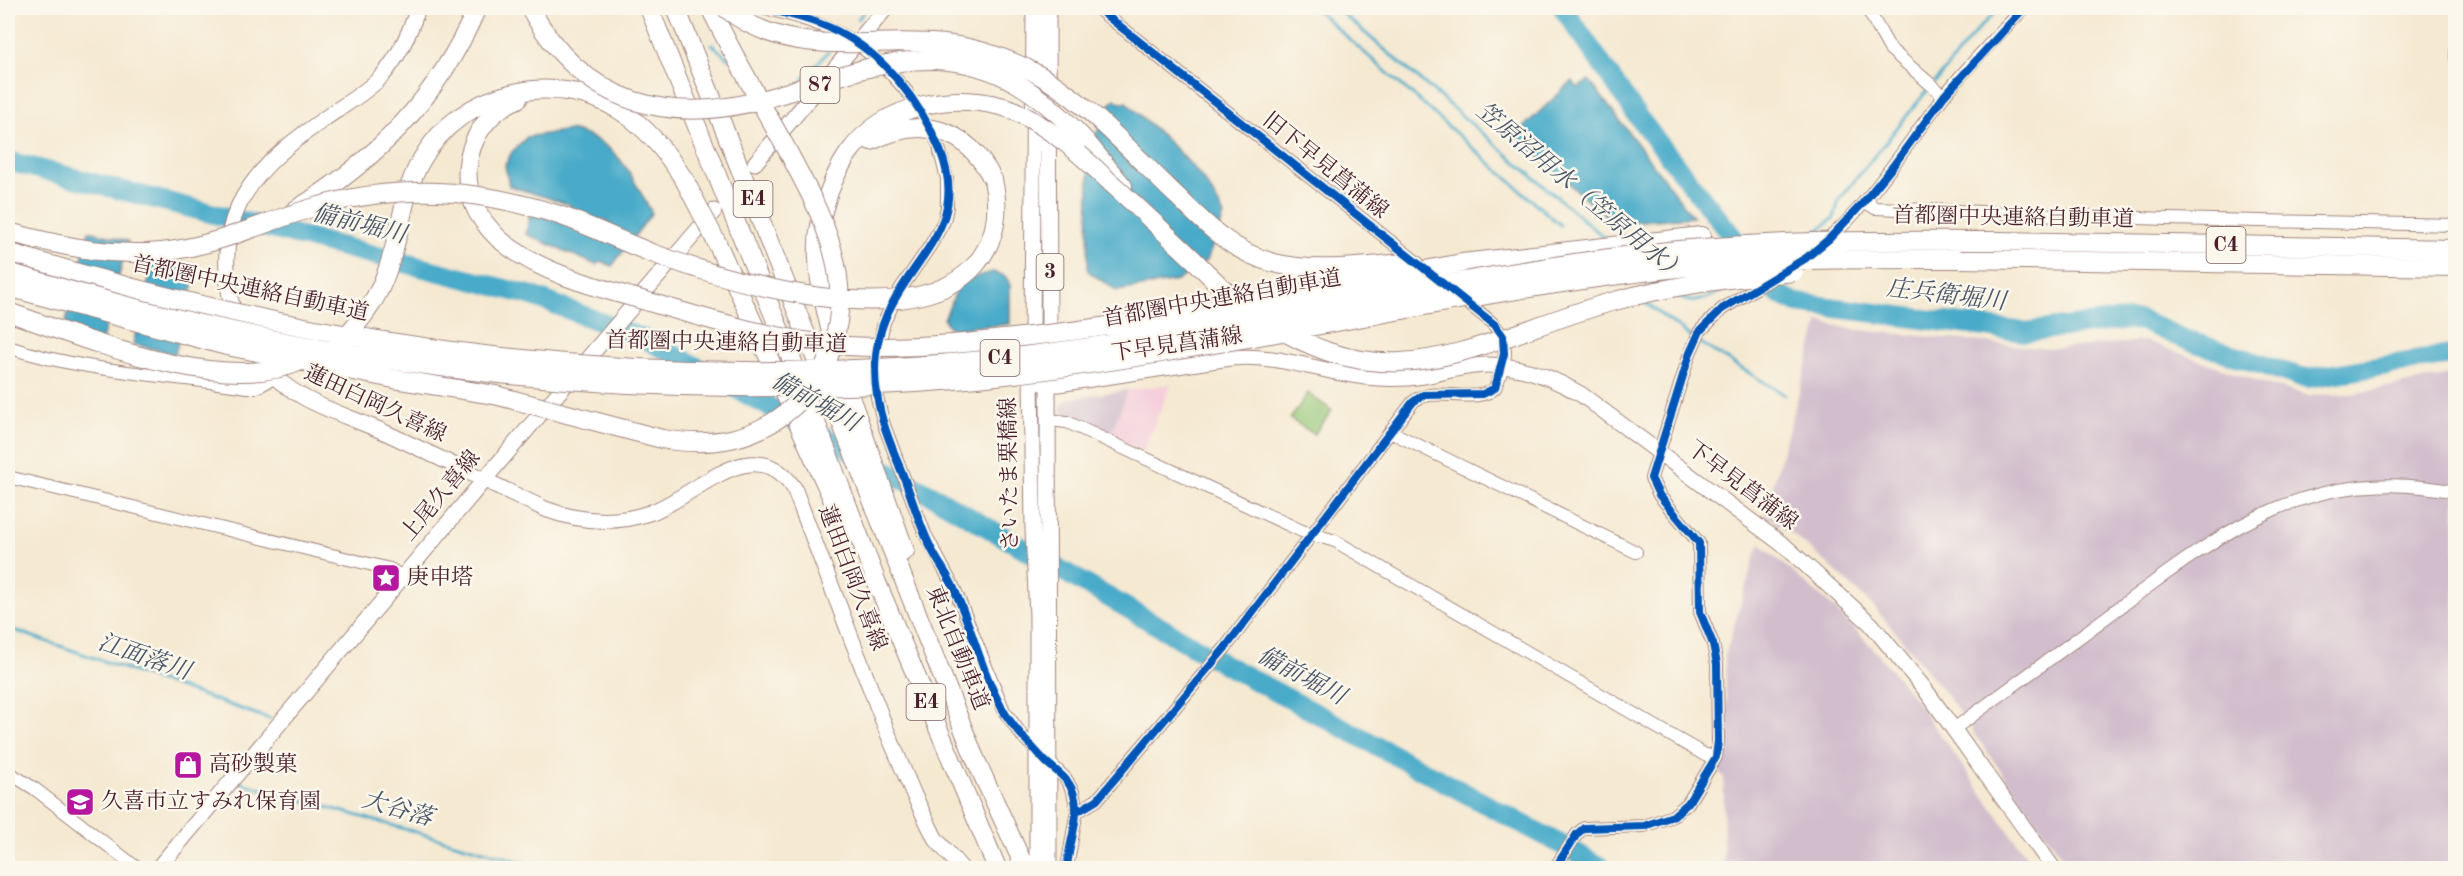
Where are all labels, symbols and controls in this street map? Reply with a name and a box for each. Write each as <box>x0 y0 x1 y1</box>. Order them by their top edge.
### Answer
road number: 87 <box>800 67 840 103</box>
water label: 笠原沼用水（笠原用水） <box>1471 97 1691 287</box>
street label: 旧下早見菖蒲線 <box>1258 107 1393 223</box>
road number: E4 <box>734 181 772 217</box>
water label: 備前堀川 <box>310 199 412 249</box>
street label: 首都圏中央連絡自動車道 <box>1892 203 2134 231</box>
road number: C4 <box>2206 227 2246 263</box>
street label: 首都圏中央連絡自動車道 <box>129 251 371 325</box>
road number: 3 <box>1036 254 1064 290</box>
street label: 首都圏中央連絡自動車道 <box>1101 265 1343 331</box>
water label: 庄兵衛堀川 <box>1885 274 2010 316</box>
street label: 下早見菖蒲線 <box>1110 323 1244 365</box>
street label: 首都圏中央連絡自動車道 <box>605 328 847 356</box>
road number: C4 <box>980 340 1020 376</box>
street label: 蓮田白岡久喜線 <box>301 360 450 447</box>
water label: 備前堀川 <box>767 367 867 438</box>
street label: さいたま栗橋線 <box>996 397 1022 551</box>
street label: 下早見菖蒲線 <box>1683 436 1803 535</box>
street label: 上尾久喜線 <box>396 446 485 545</box>
street label: 蓮田白岡久喜線 <box>814 501 892 654</box>
place icon: 庚申塔 <box>370 562 402 594</box>
place label: 庚申塔 <box>407 565 473 589</box>
street label: 東北自動車道 <box>922 582 994 713</box>
water label: 江面落川 <box>95 628 197 686</box>
water label: 備前堀川 <box>1253 641 1353 712</box>
road number: E4 <box>906 684 946 720</box>
shop icon: 高砂製菓 <box>172 749 204 781</box>
place label: 高砂製菓 <box>209 752 297 776</box>
school or university icon: 久喜市立すみれ保育園 <box>64 786 96 818</box>
water label: 大谷落 <box>359 786 440 833</box>
place label: 久喜市立すみれ保育園 <box>101 789 321 813</box>

